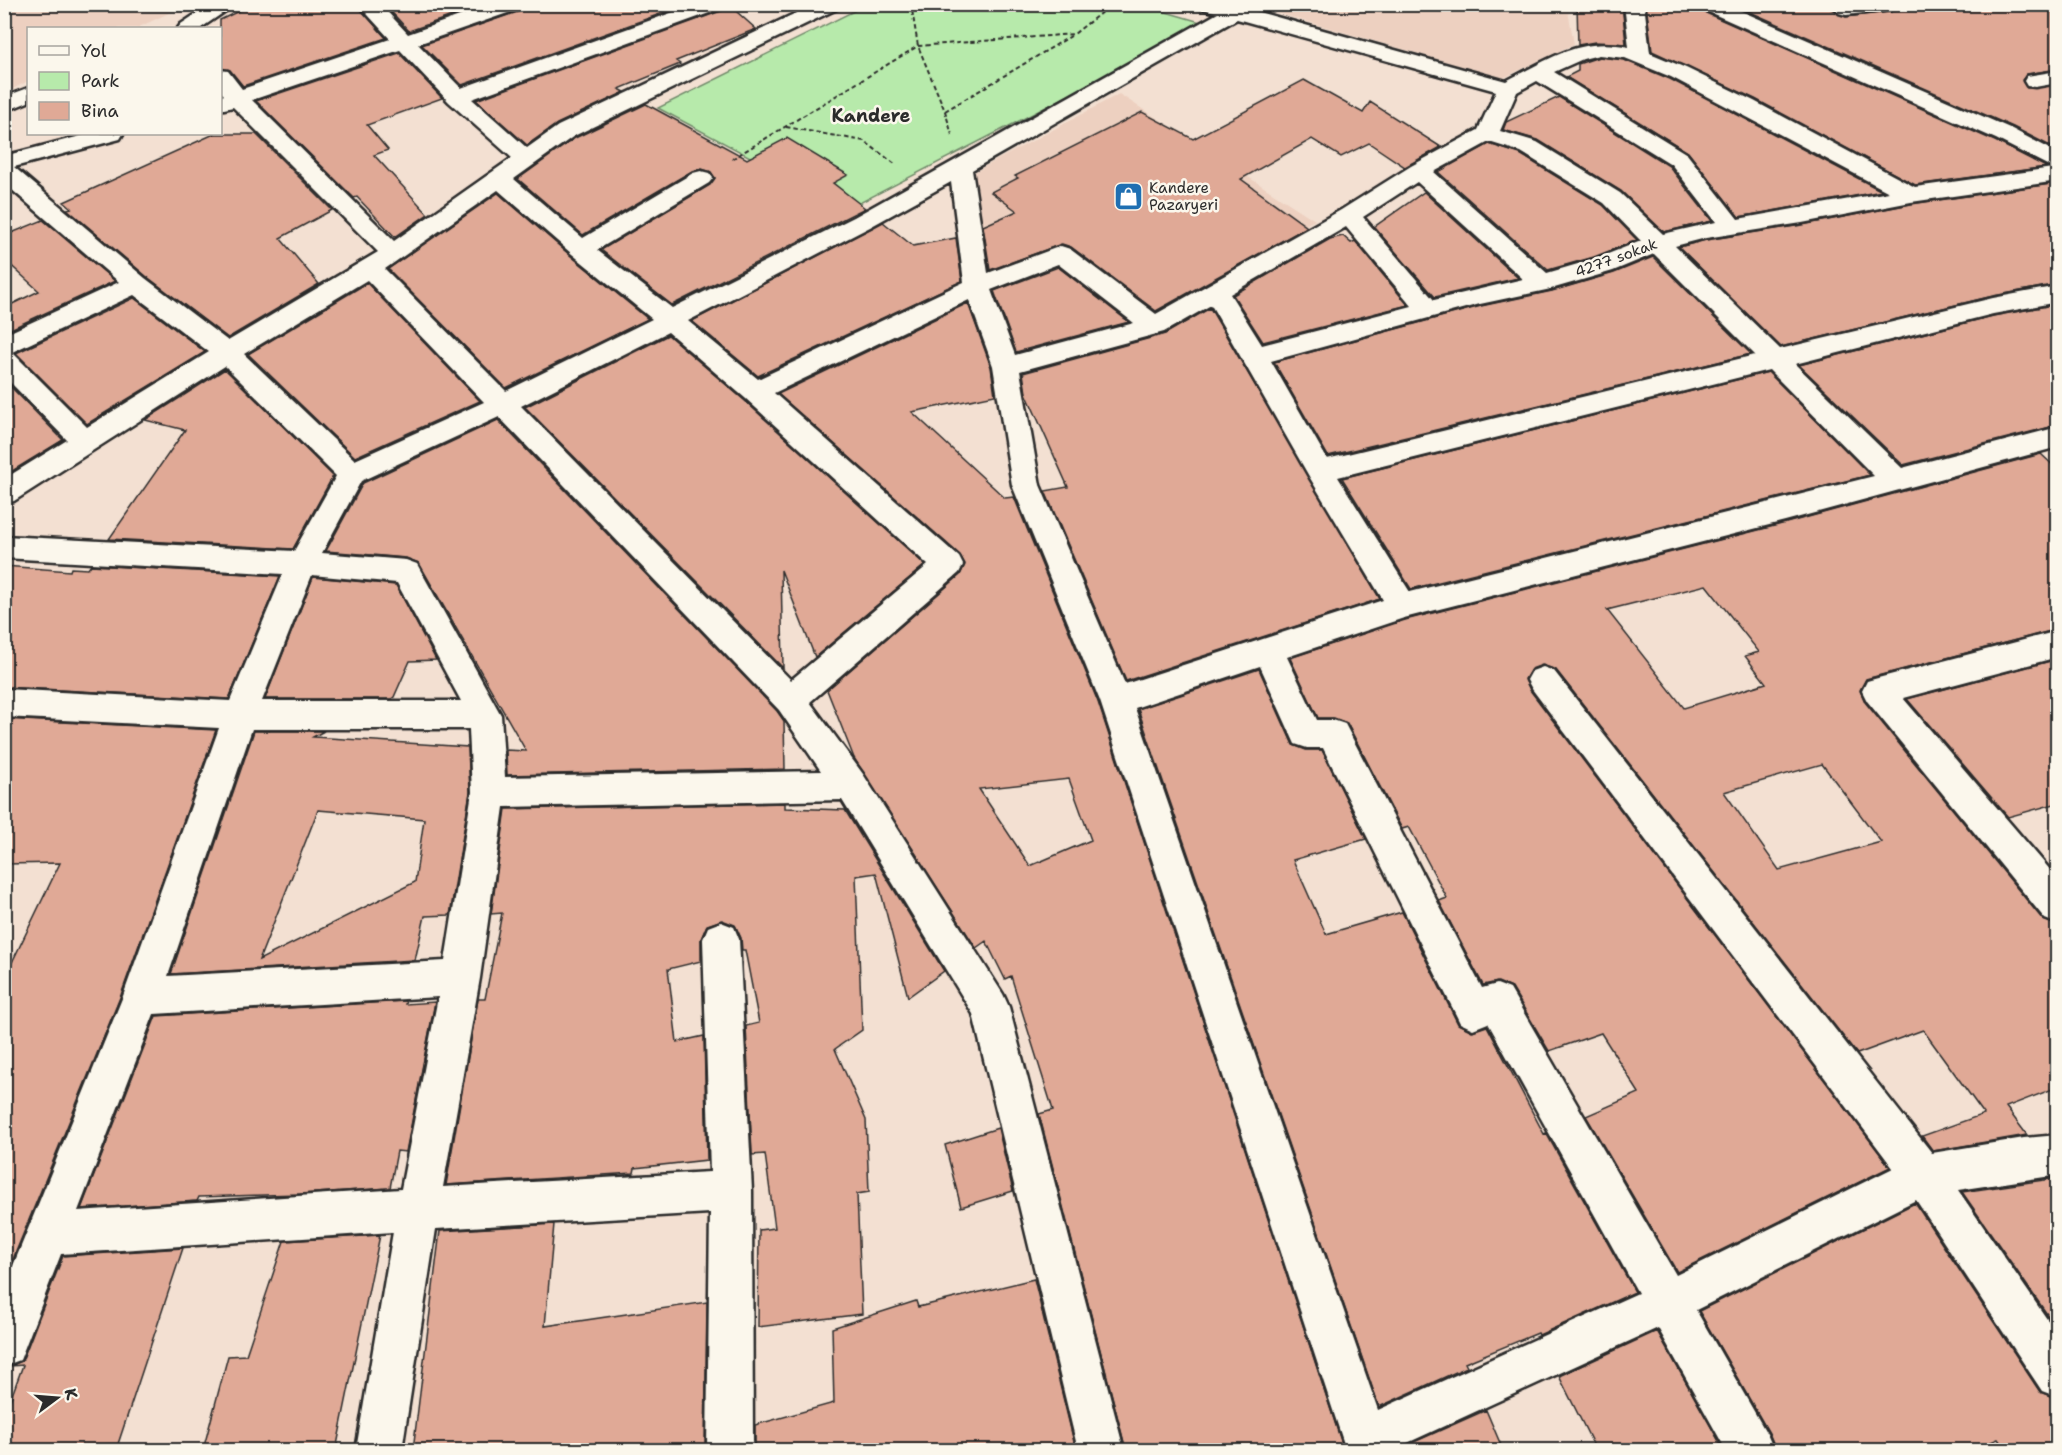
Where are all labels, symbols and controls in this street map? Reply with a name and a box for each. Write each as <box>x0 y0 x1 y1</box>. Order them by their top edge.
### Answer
legend <box>27 27 222 135</box>
text: Yol <box>81 39 107 63</box>
text: Park <box>81 69 120 93</box>
text: Bina <box>81 99 119 123</box>
district label: Kandere <box>832 104 911 128</box>
place label: Kandere Pazaryeri <box>1149 178 1218 215</box>
shop icon: Kandere Pazaryeri <box>1112 181 1144 213</box>
street label: 4277 sokak <box>1572 234 1660 282</box>
north arrow <box>27 1368 87 1428</box>
text: K <box>59 1386 83 1402</box>

